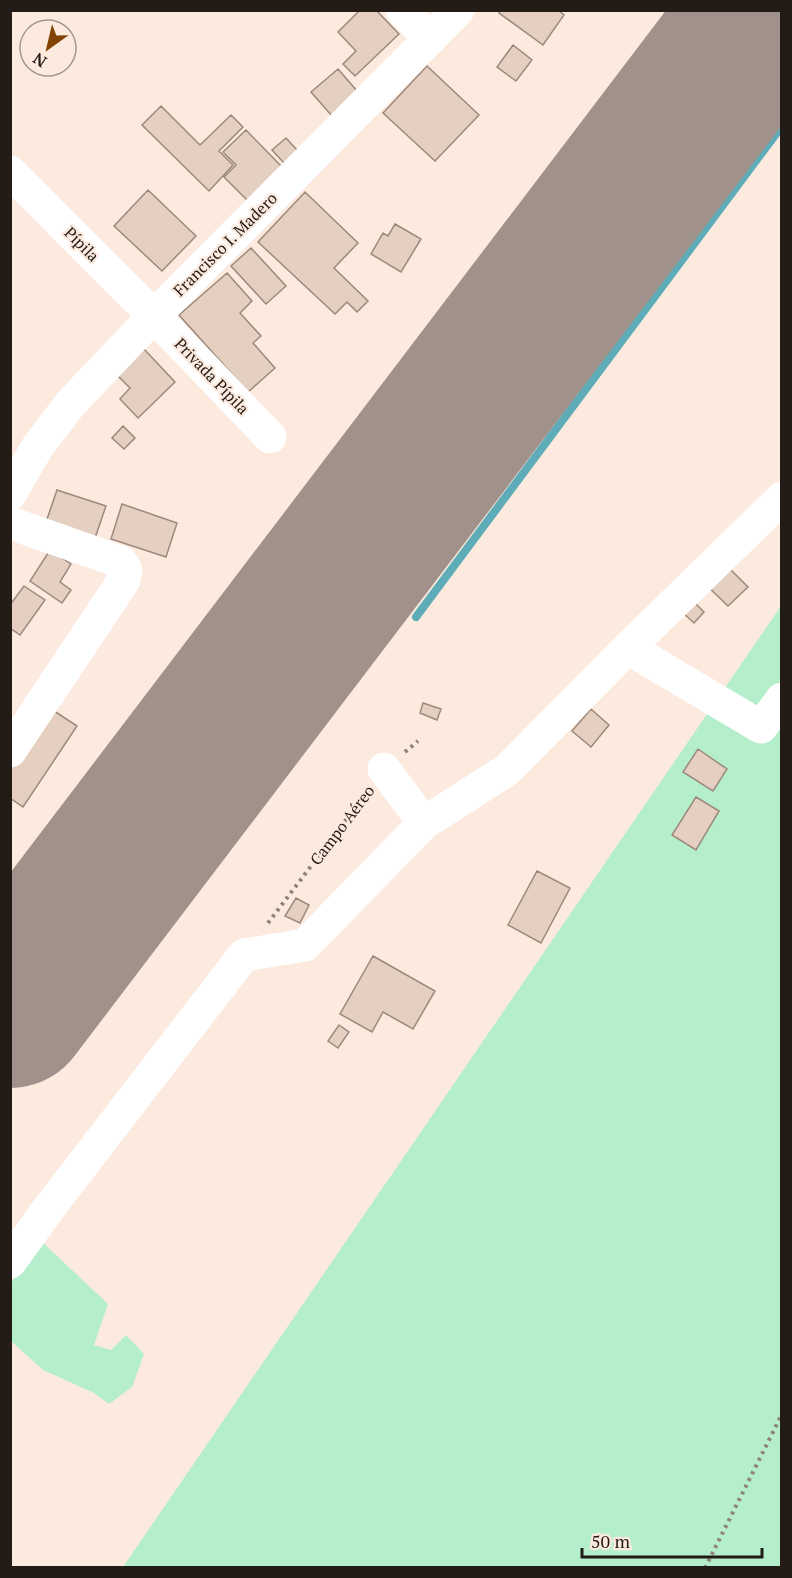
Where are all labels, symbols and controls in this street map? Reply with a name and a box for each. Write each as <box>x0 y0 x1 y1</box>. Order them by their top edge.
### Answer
north arrow <box>18 18 78 78</box>
text: N <box>28 48 51 73</box>
street label: Francisco I. Madero <box>168 187 282 301</box>
street label: Pípila <box>60 222 104 266</box>
street label: Privada Pípila <box>170 333 254 419</box>
street label: Campo Aéreo <box>305 780 379 870</box>
scale bar <box>582 1521 762 1559</box>
text: 50 m <box>591 1529 631 1553</box>

